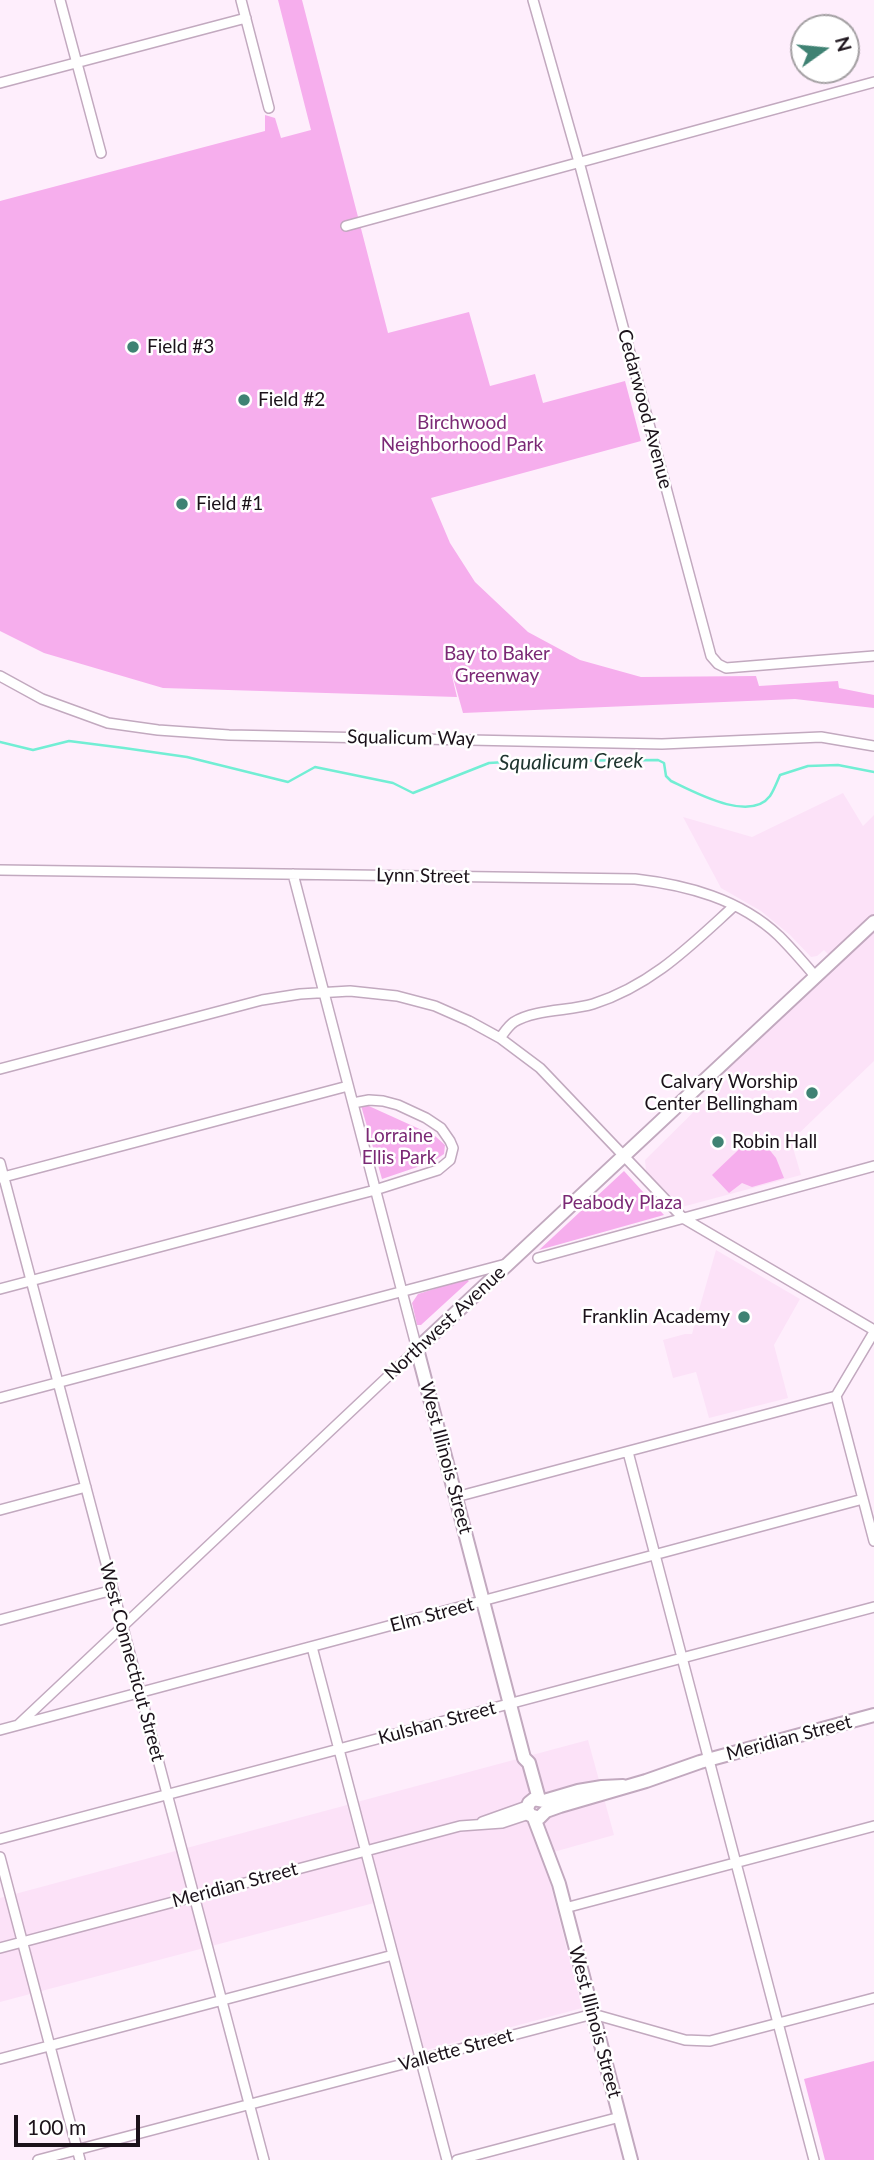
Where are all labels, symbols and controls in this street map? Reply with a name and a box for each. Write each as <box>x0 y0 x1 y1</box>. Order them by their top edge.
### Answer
north arrow <box>790 14 860 84</box>
text: N <box>831 34 857 54</box>
street label: Cedarwood Avenue <box>613 327 677 491</box>
place label: Field #3 <box>147 336 214 358</box>
marker: Field #3 <box>125 339 141 355</box>
place label: Field #2 <box>258 389 325 411</box>
marker: Field #2 <box>236 392 252 408</box>
park label: Birchwood Neighborhood Park <box>381 412 543 456</box>
place label: Field #1 <box>196 493 263 515</box>
marker: Field #1 <box>174 496 190 512</box>
park label: Bay to Baker Greenway <box>444 643 550 687</box>
street label: Squalicum Way <box>347 725 475 751</box>
water label: Squalicum Creek <box>498 748 644 776</box>
street label: Lynn Street <box>376 864 470 888</box>
place label: Calvary Worship Center Bellingham <box>645 1071 798 1115</box>
marker: Calvary Worship Center Bellingham <box>804 1085 820 1101</box>
park label: Lorraine Ellis Park <box>362 1125 436 1169</box>
place label: Robin Hall <box>732 1131 817 1153</box>
marker: Robin Hall <box>710 1134 726 1150</box>
park label: Peabody Plaza <box>562 1192 682 1214</box>
street label: Northwest Avenue <box>380 1261 510 1385</box>
place label: Franklin Academy <box>582 1306 730 1328</box>
marker: Franklin Academy <box>736 1309 752 1325</box>
street label: West Illinois Street <box>415 1380 477 1536</box>
street label: West Connecticut Street <box>94 1560 170 1764</box>
street label: Elm Street <box>388 1593 476 1637</box>
street label: Kulshan Street <box>376 1696 498 1750</box>
street label: Meridian Street <box>724 1710 854 1766</box>
street label: Meridian Street <box>170 1857 300 1913</box>
street label: West Illinois Street <box>564 1944 626 2100</box>
street label: Vallette Street <box>396 2024 516 2076</box>
scale bar <box>18 2100 144 2144</box>
text: 100 m <box>27 2114 86 2139</box>

